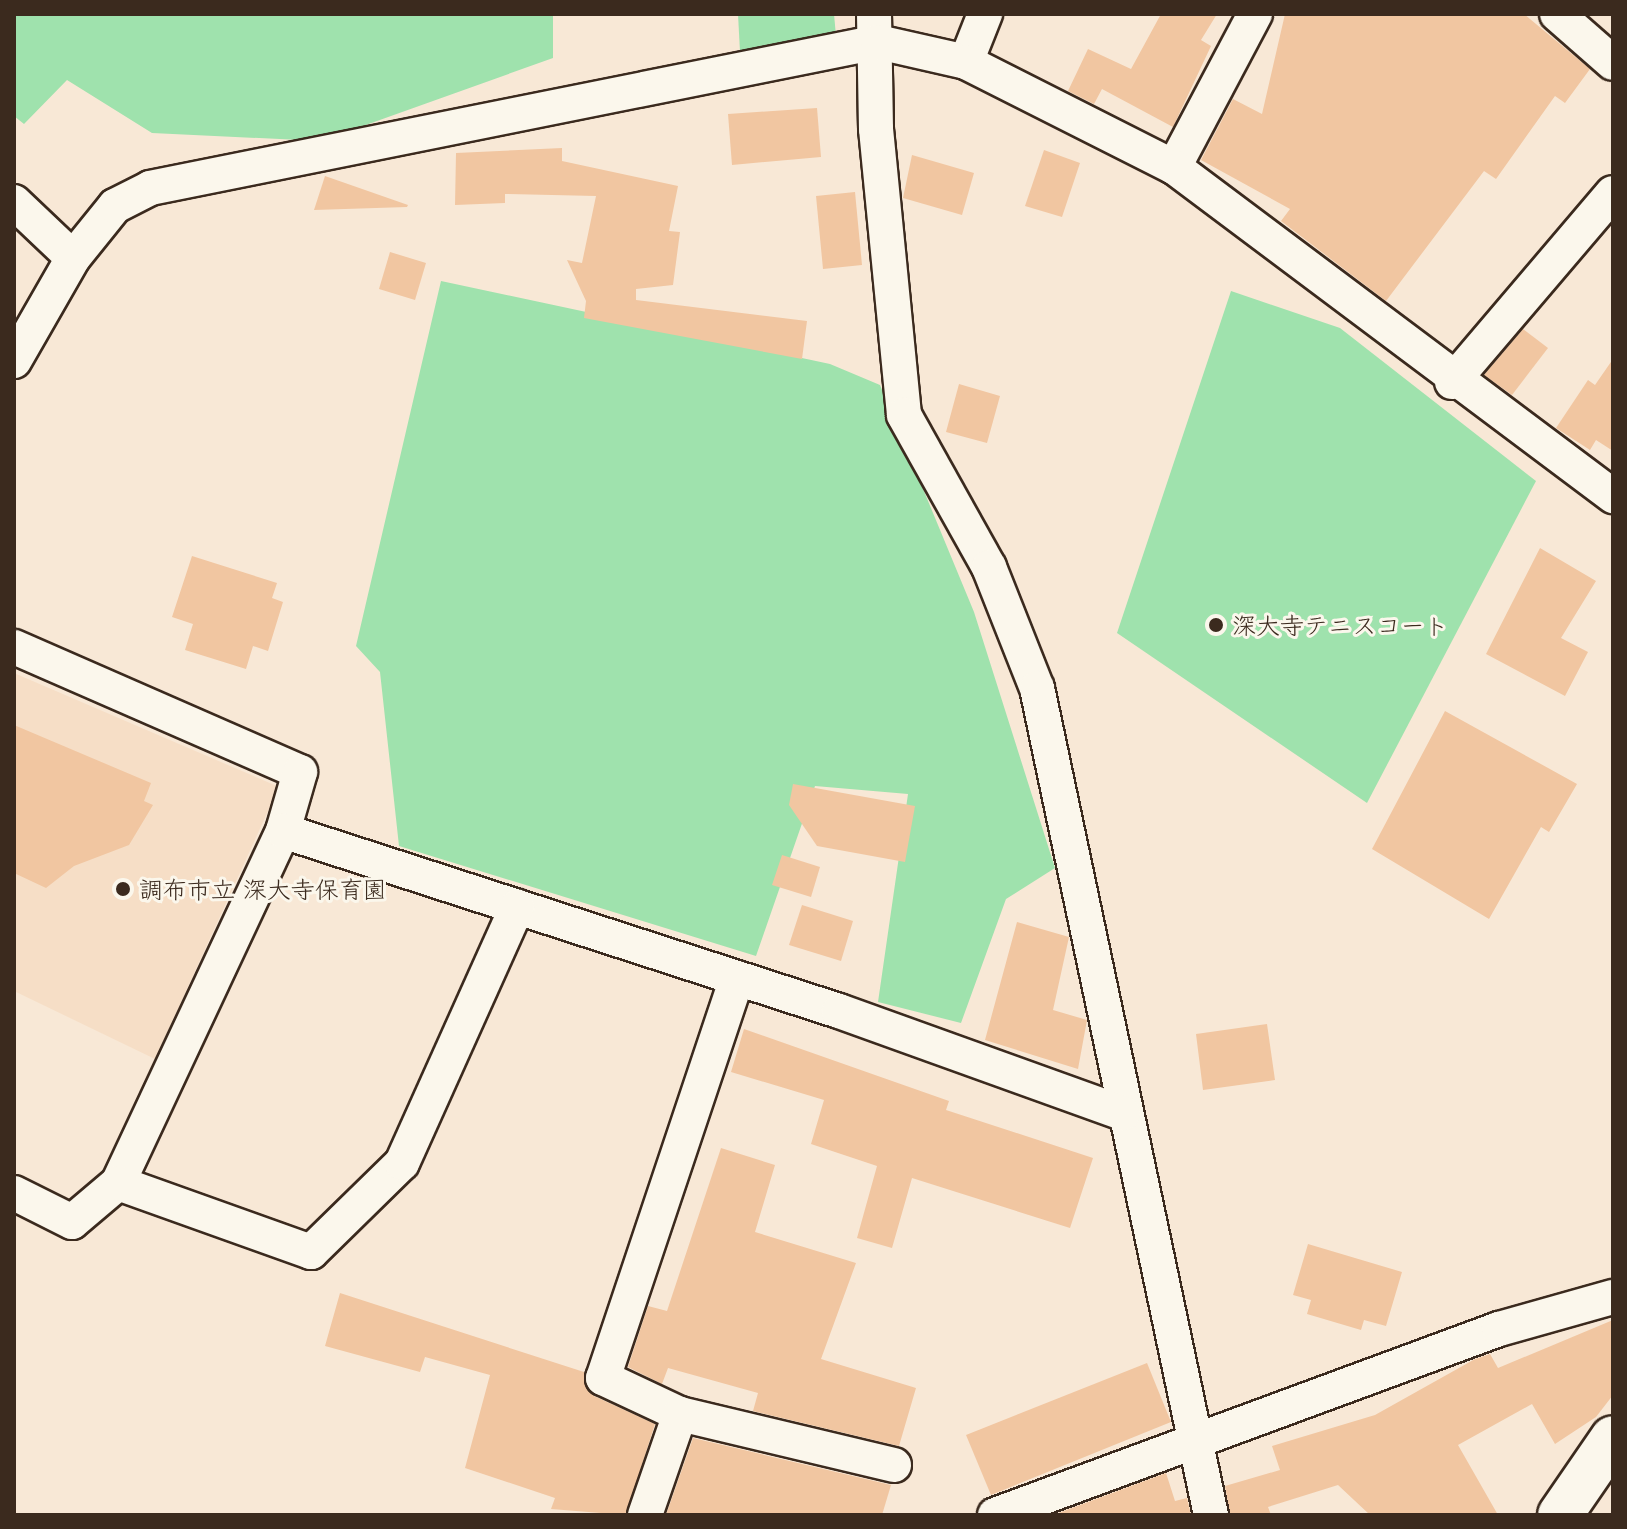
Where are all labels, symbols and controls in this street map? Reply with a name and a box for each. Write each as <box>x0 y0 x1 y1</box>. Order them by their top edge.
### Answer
place label: 深大寺テニスコート <box>1232 611 1448 639</box>
marker: 深大寺テニスコート <box>1207 616 1225 634</box>
place label: 調布市立 深大寺保育園 <box>139 875 387 903</box>
marker: 調布市立 深大寺保育園 <box>114 880 132 898</box>

